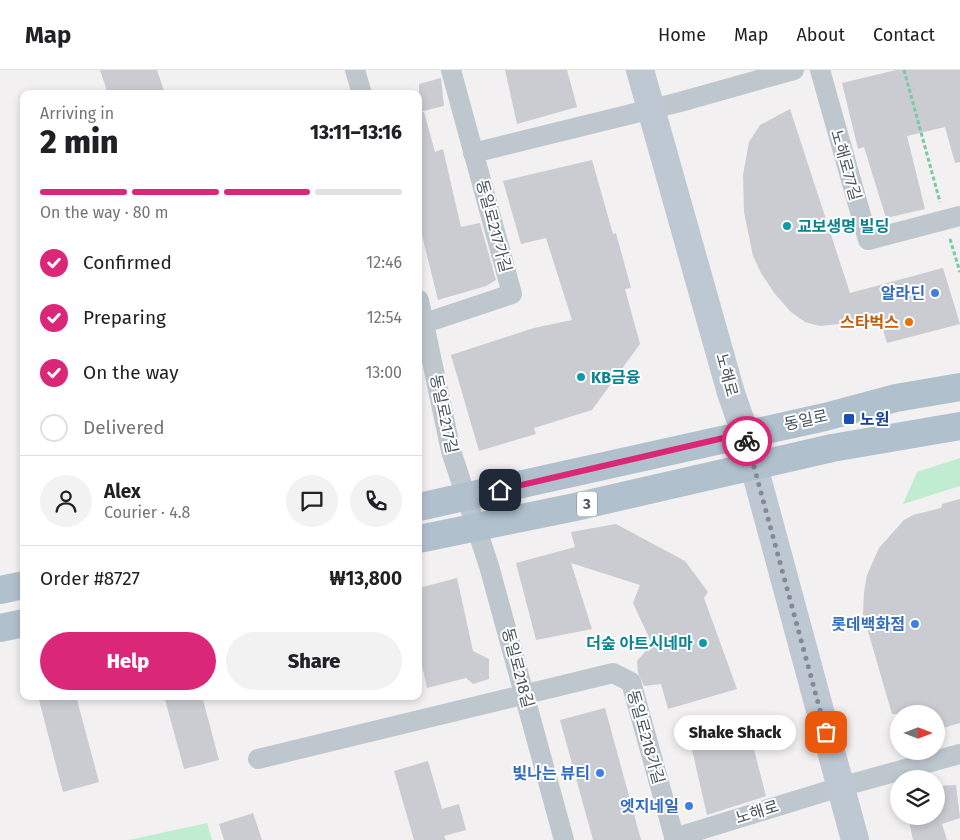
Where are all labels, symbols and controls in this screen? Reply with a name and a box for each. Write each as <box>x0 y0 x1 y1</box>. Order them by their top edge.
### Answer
text: Map <box>25 21 71 49</box>
text: Home <box>658 24 706 46</box>
text: Map <box>734 24 768 46</box>
text: About <box>796 24 845 46</box>
text: Contact <box>873 24 935 46</box>
text: Arriving in <box>40 104 114 123</box>
text: 13:11–13:16 <box>310 121 402 144</box>
text: 2 min <box>40 123 118 161</box>
street label: 노해로77길 <box>827 127 865 203</box>
street label: 동일로217가길 <box>473 178 515 274</box>
text: On the way · 80 m <box>40 203 168 222</box>
place label: 교보생명 빌딩 <box>797 217 889 236</box>
marker: 교보생명 빌딩 <box>781 220 793 232</box>
icon: check <box>40 249 68 277</box>
text: Confirmed <box>83 251 172 274</box>
text: 12:46 <box>366 253 402 272</box>
place label: 알라딘 <box>881 284 925 303</box>
marker: 알라딘 <box>929 287 941 299</box>
icon: check <box>40 304 68 332</box>
text: Preparing <box>83 306 166 329</box>
text: 12:54 <box>367 308 402 327</box>
place label: 스타벅스 <box>840 313 899 332</box>
marker: 스타벅스 <box>903 316 915 328</box>
street label: 노해로 <box>712 351 742 399</box>
icon: check <box>40 359 68 387</box>
text: On the way <box>83 361 179 384</box>
text: 13:00 <box>365 363 402 382</box>
place label: KB금융 <box>591 368 641 387</box>
marker: KB금융 <box>575 371 587 383</box>
street label: 동일로217길 <box>426 373 462 455</box>
street label: 동일로 <box>782 406 830 434</box>
place label: 노원 <box>860 410 889 429</box>
marker: 노원 <box>842 412 856 426</box>
text: Delivered <box>83 416 165 439</box>
courier <box>722 416 772 466</box>
icon: bike <box>733 427 761 455</box>
pin <box>479 469 521 511</box>
button: person <box>40 475 92 527</box>
button: chat <box>286 475 338 527</box>
button: phone <box>350 475 402 527</box>
icon: home <box>486 476 514 504</box>
text: Alex <box>104 480 141 503</box>
road number: 3 <box>577 492 597 516</box>
text: Courier · 4.8 <box>104 503 190 522</box>
text: Order #8727 <box>40 567 140 590</box>
text: ₩13,800 <box>329 567 402 590</box>
place label: 롯데백화점 <box>831 615 905 634</box>
marker: 롯데백화점 <box>909 618 921 630</box>
street label: 동일로218길 <box>498 626 538 710</box>
button: Help <box>40 632 216 690</box>
button: Share <box>226 632 402 690</box>
place label: 더숲 아트시네마 <box>586 634 693 653</box>
marker: 더숲 아트시네마 <box>697 637 709 649</box>
street label: 동일로218가길 <box>624 688 668 786</box>
north arrow <box>890 705 945 760</box>
map controls <box>890 705 945 825</box>
pin <box>805 711 847 753</box>
callout: Shake Shack <box>674 714 796 750</box>
icon: bag <box>812 718 840 746</box>
text: Shake Shack <box>689 723 781 742</box>
place label: 빛나는 뷰티 <box>513 764 590 783</box>
marker: 빛나는 뷰티 <box>594 767 606 779</box>
button: layers <box>890 770 945 825</box>
street label: 노해로 <box>733 796 781 828</box>
place label: 엣지네일 <box>620 797 679 816</box>
marker: 엣지네일 <box>683 800 695 812</box>

